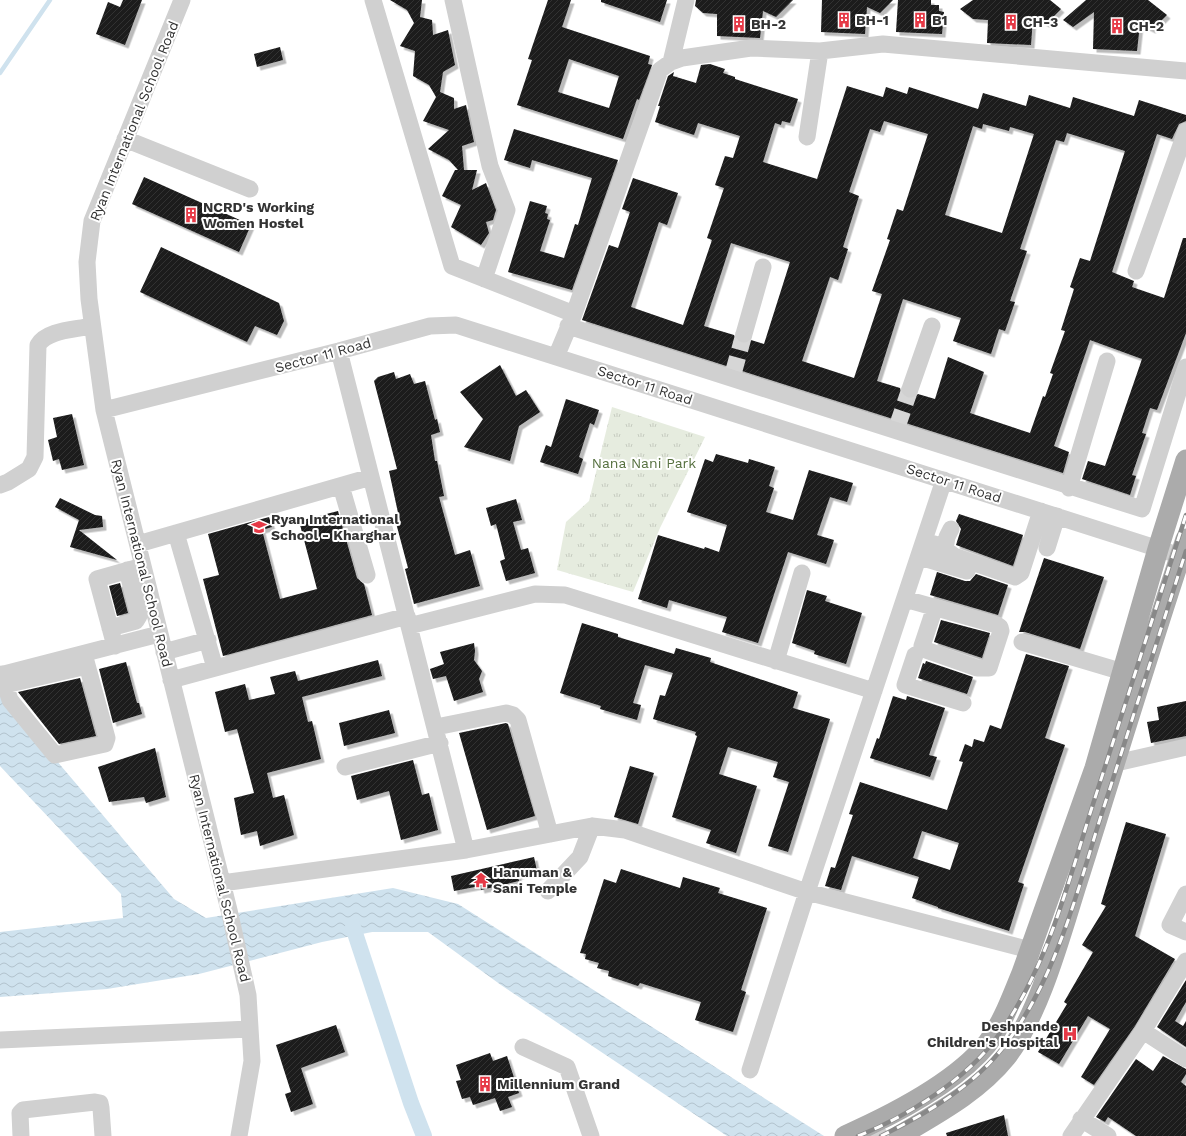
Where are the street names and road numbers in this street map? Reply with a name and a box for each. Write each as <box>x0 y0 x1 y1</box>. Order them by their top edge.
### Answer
street label: Ryan International School Road <box>86 19 182 223</box>
street label: Sector 11 Road <box>273 334 373 376</box>
street label: Sector 11 Road <box>595 362 695 408</box>
street label: Ryan International School Road <box>108 457 176 669</box>
street label: Sector 11 Road <box>904 460 1004 506</box>
street label: Ryan International School Road <box>186 772 254 984</box>

